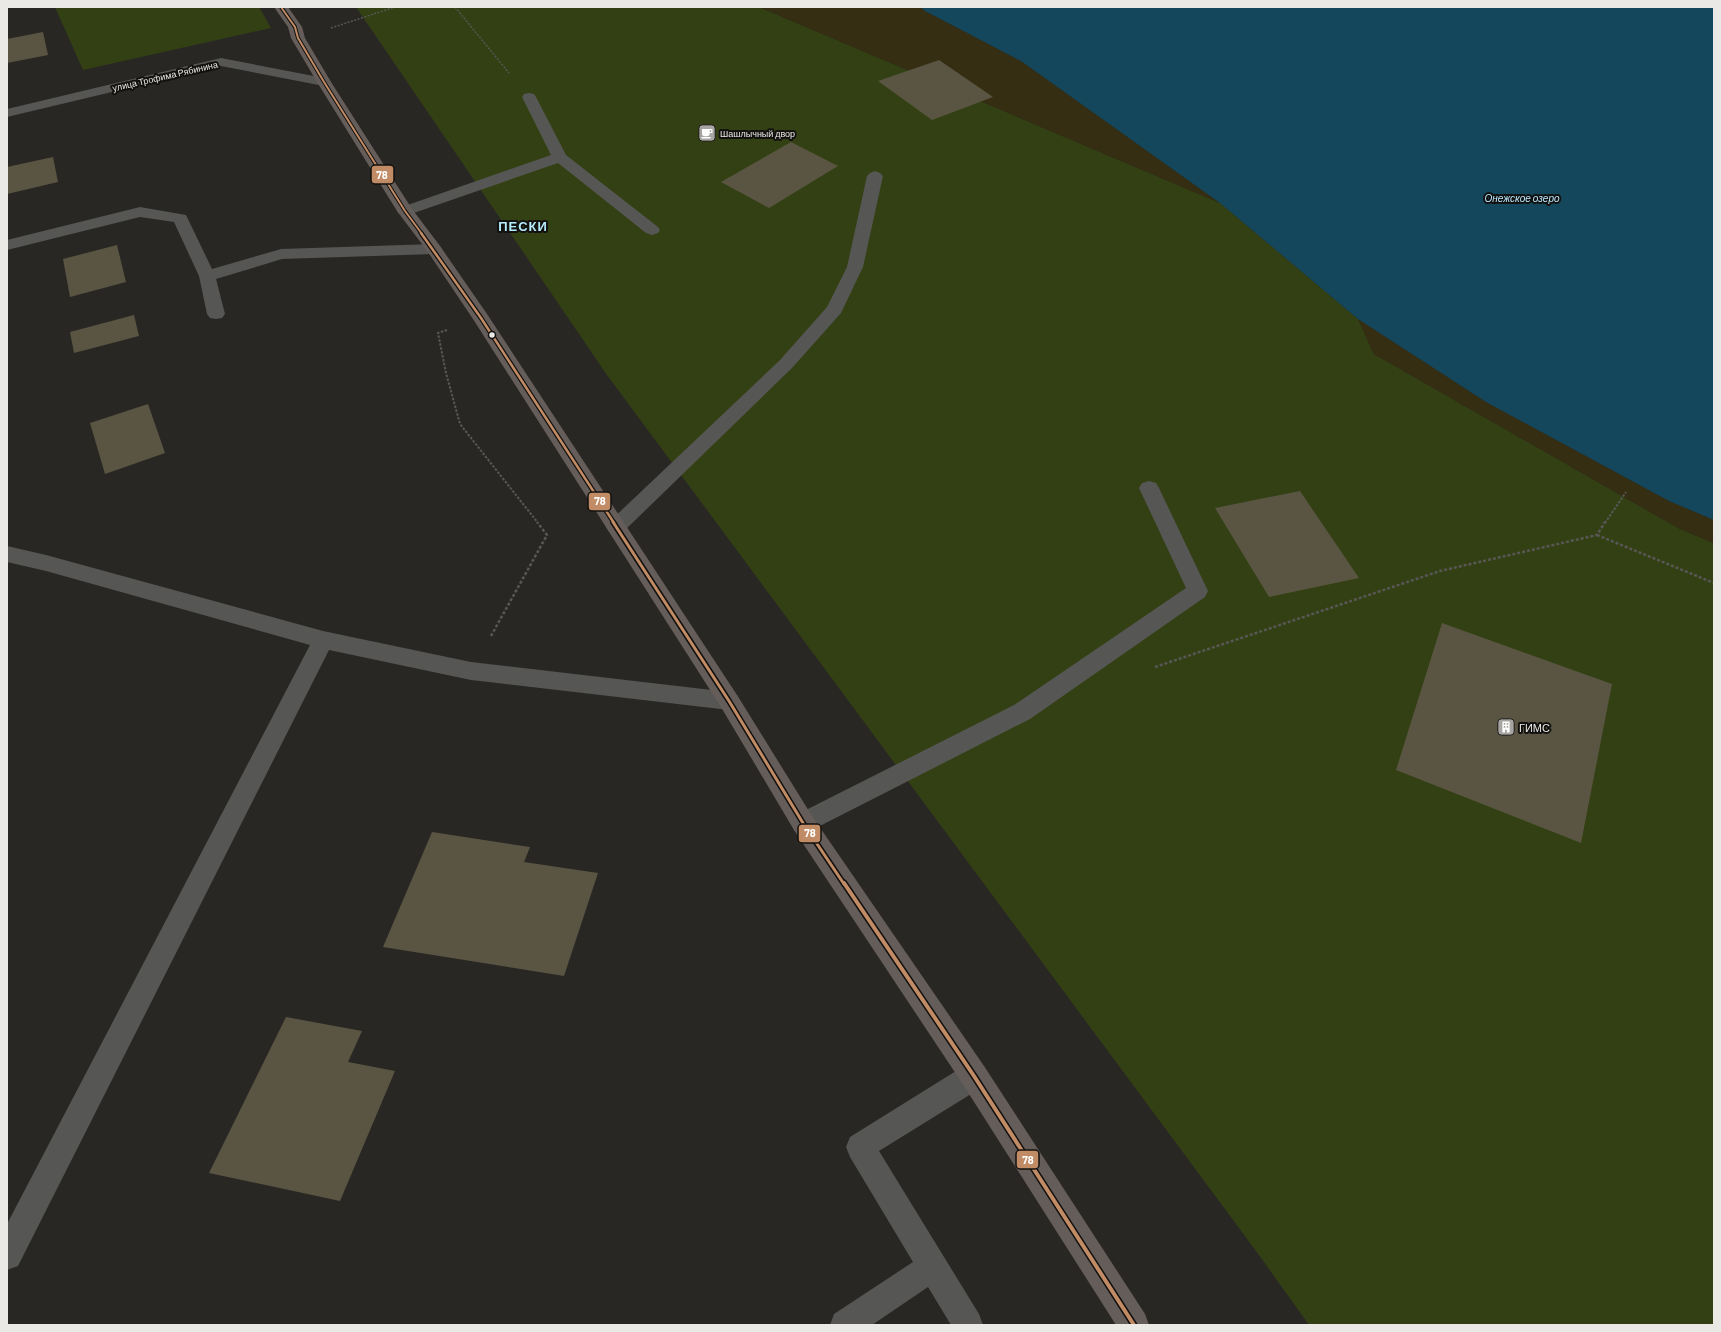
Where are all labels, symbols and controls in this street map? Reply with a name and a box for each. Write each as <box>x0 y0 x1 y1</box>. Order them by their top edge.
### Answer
street label: улица Трофима Рябинина <box>111 59 219 93</box>
cafe icon: Шашлычный двор <box>697 123 717 143</box>
place label: Шашлычный двор <box>720 128 795 139</box>
line badge: 78 <box>371 165 394 184</box>
text: 78 <box>376 168 388 181</box>
water label: Онежское озеро <box>1484 192 1560 204</box>
district label: ПЕСКИ <box>498 218 548 234</box>
unlabelled marker <box>487 330 497 340</box>
line badge: 78 <box>588 492 611 511</box>
text: 78 <box>594 494 606 507</box>
building icon: ГИМС <box>1496 717 1516 737</box>
place label: ГИМС <box>1519 721 1550 734</box>
line badge: 78 <box>798 824 821 843</box>
text: 78 <box>804 826 816 839</box>
line badge: 78 <box>1016 1150 1039 1169</box>
text: 78 <box>1022 1153 1034 1166</box>

